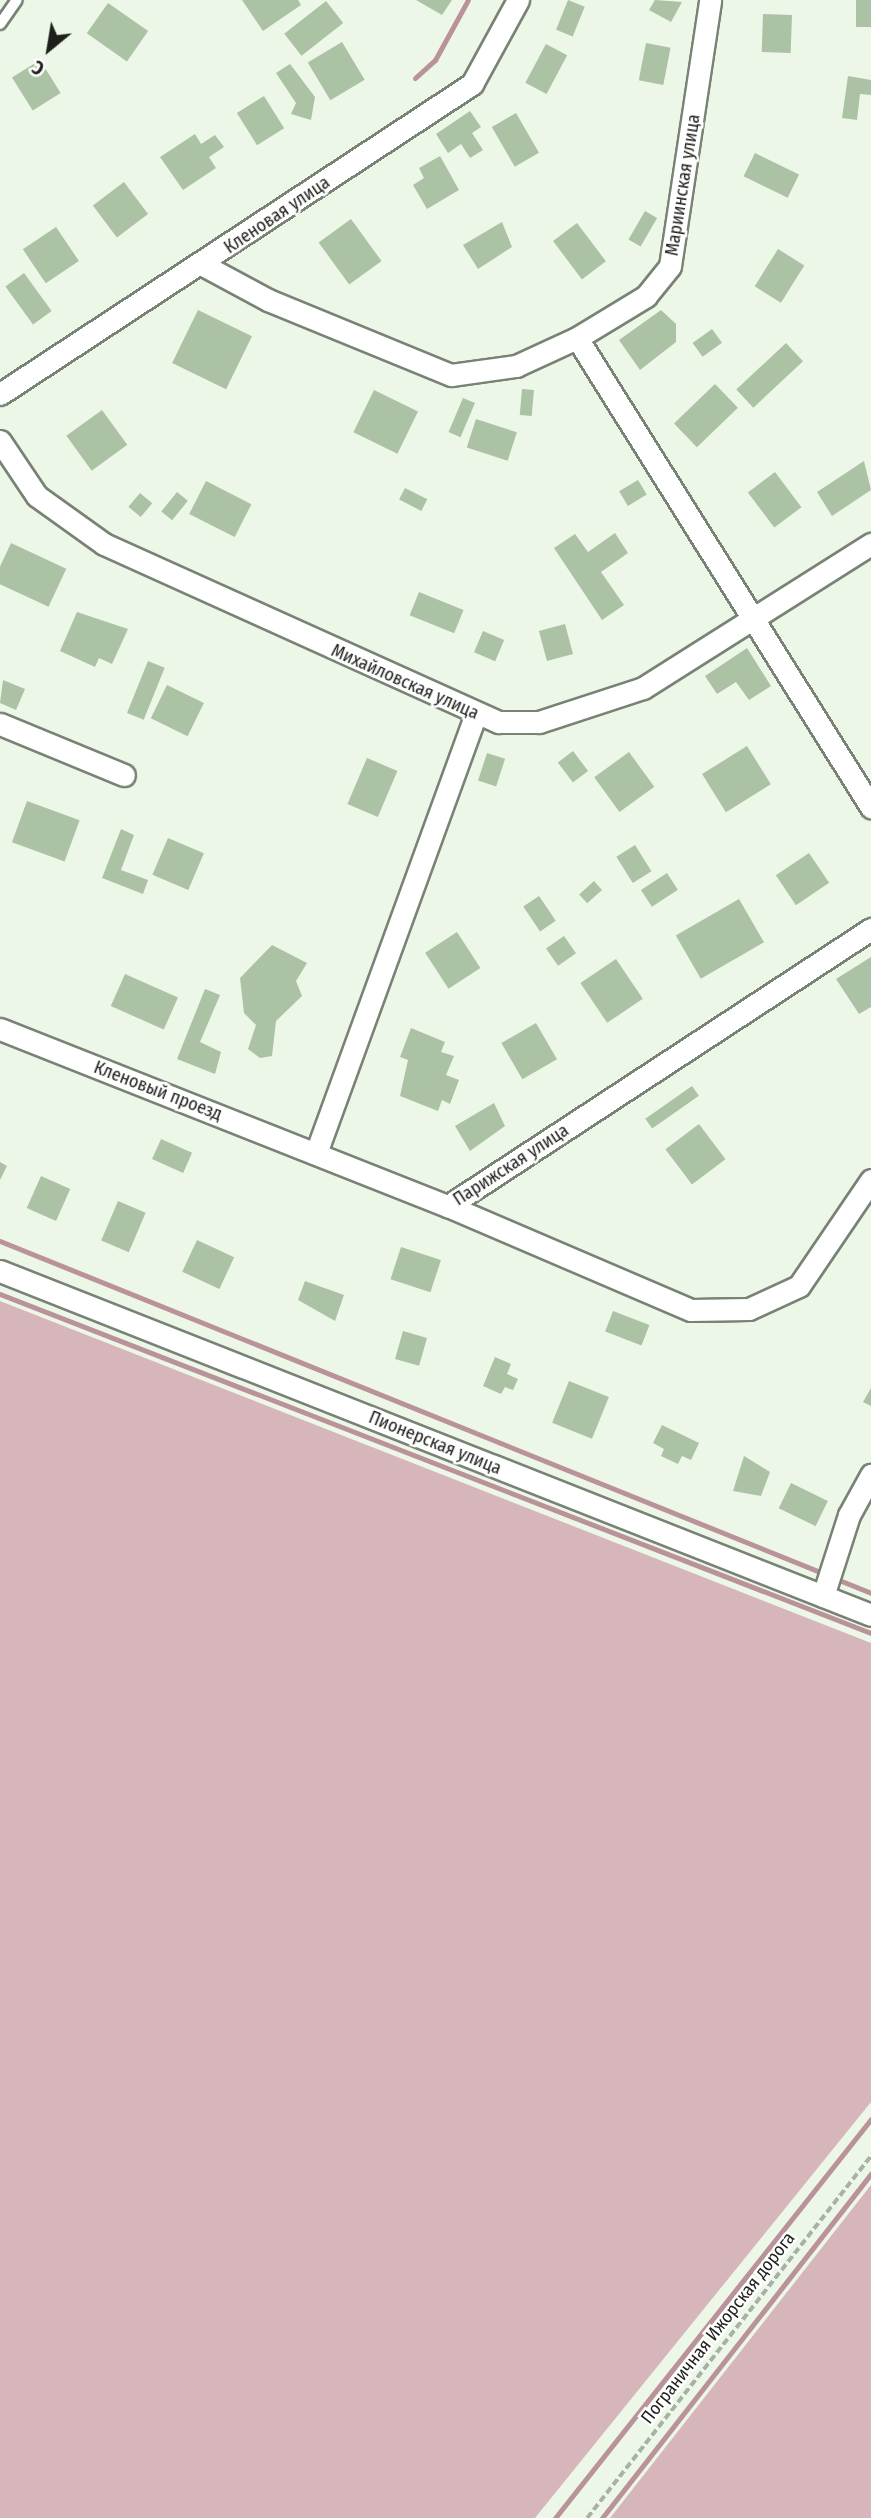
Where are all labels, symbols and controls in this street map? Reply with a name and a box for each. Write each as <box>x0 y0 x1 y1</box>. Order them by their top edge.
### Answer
north arrow <box>14 14 84 84</box>
text: С <box>28 55 48 80</box>
street label: Мариинская улица <box>661 113 705 257</box>
street label: Кленовая улица <box>220 172 334 258</box>
street label: Михайловская улица <box>328 640 482 724</box>
street label: Кленовый проезд <box>91 1057 225 1125</box>
street label: Парижская улица <box>449 1120 573 1210</box>
street label: Пионерская улица <box>366 1407 504 1479</box>
street label: Пограничная Ижорская дорога <box>637 2228 799 2428</box>

